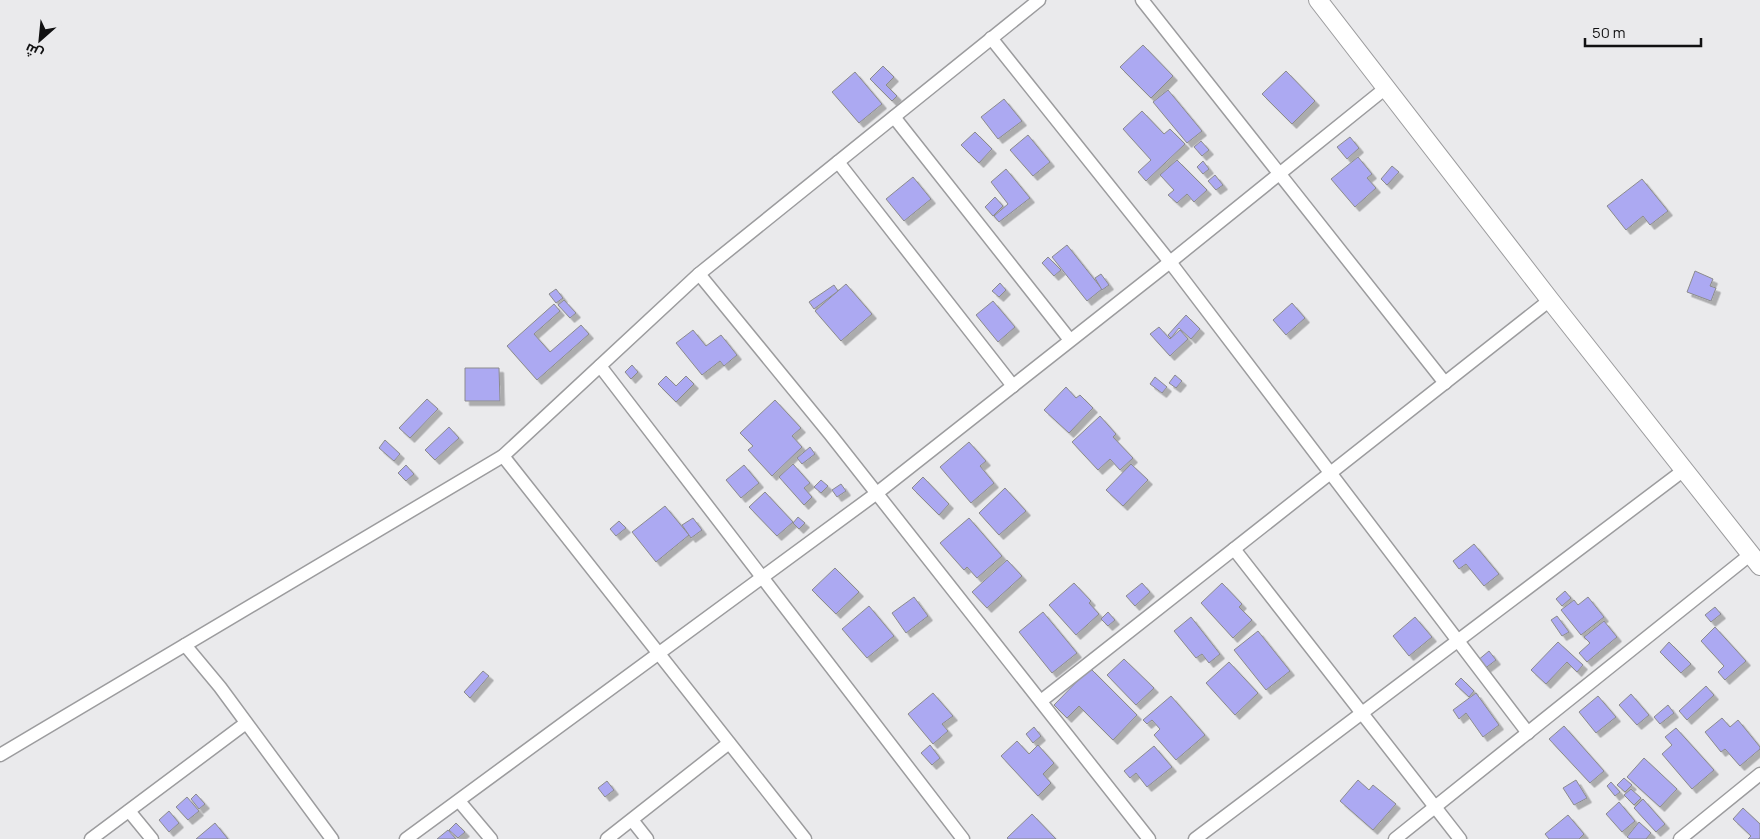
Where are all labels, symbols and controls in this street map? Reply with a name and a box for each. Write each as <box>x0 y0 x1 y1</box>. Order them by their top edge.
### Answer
north arrow <box>15 15 65 65</box>
scale bar <box>1585 15 1701 47</box>
text: 50 m <box>1592 22 1626 43</box>
text: ش <box>22 39 46 65</box>

